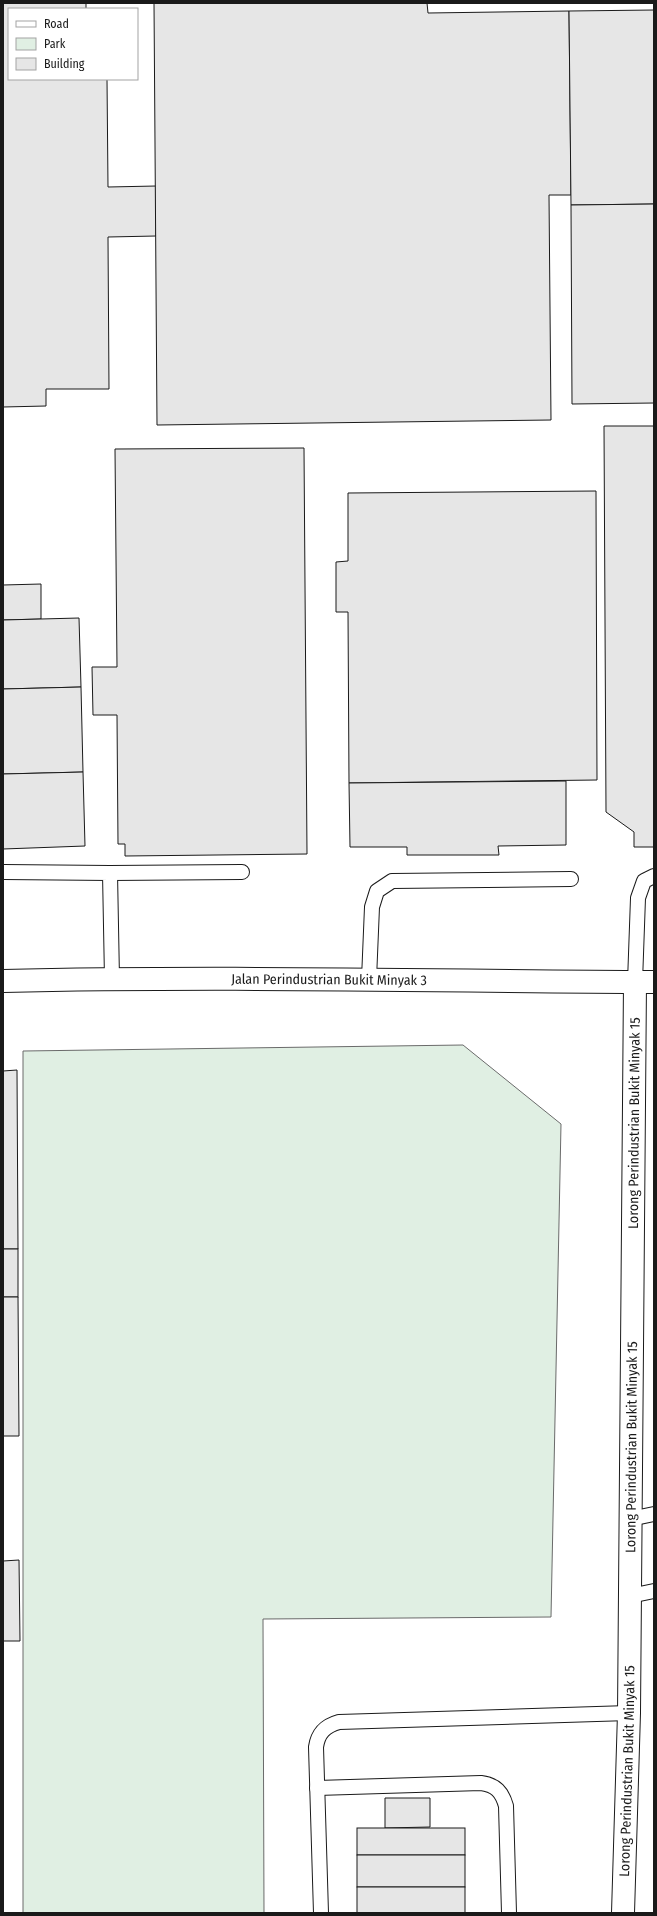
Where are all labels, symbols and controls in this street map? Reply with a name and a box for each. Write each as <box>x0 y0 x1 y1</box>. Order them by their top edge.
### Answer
legend <box>8 8 138 80</box>
text: Road <box>44 17 69 31</box>
text: Park <box>44 37 66 51</box>
text: Building <box>44 57 85 71</box>
street label: Jalan Perindustrian Bukit Minyak 3 <box>231 971 427 989</box>
street label: Lorong Perindustrian Bukit Minyak 15 <box>625 1017 644 1229</box>
street label: Lorong Perindustrian Bukit Minyak 15 <box>622 1341 641 1553</box>
street label: Lorong Perindustrian Bukit Minyak 15 <box>616 1665 638 1877</box>

